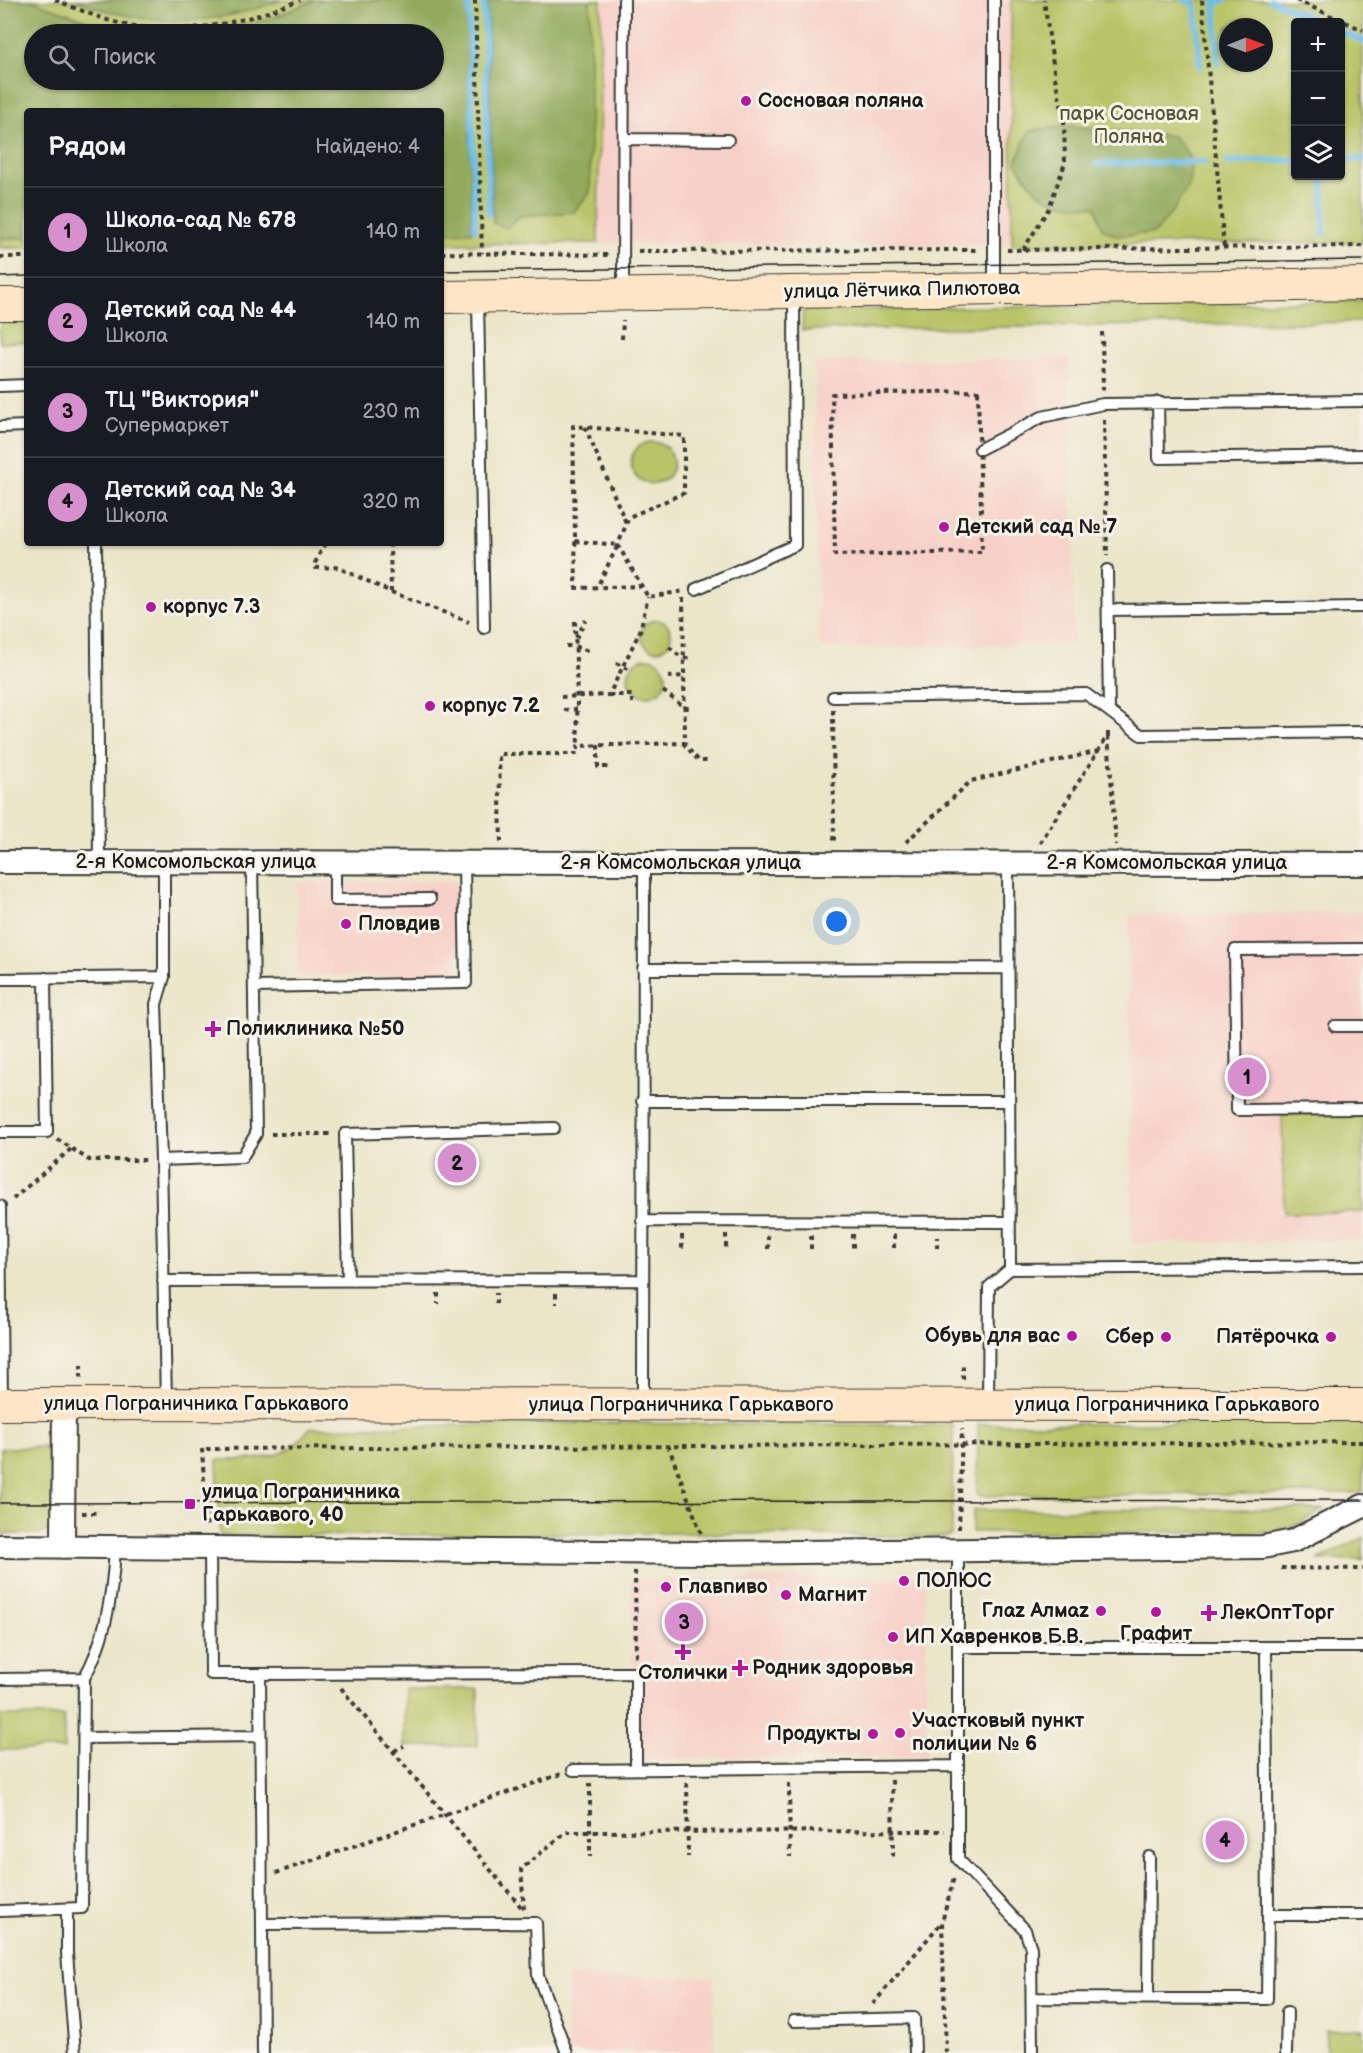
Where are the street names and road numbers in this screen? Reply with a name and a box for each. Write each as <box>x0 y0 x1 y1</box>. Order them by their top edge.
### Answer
street label: улица Лётчика Пилютова <box>784 276 1021 304</box>
street label: 2-я Комсомольская улица <box>76 850 317 874</box>
street label: 2-я Комсомольская улица <box>561 851 802 875</box>
street label: 2-я Комсомольская улица <box>1047 851 1288 875</box>
street label: улица Пограничника Гарькавого <box>44 1392 348 1416</box>
street label: улица Пограничника Гарькавого <box>529 1393 833 1417</box>
street label: улица Пограничника Гарькавого <box>1015 1393 1319 1417</box>

